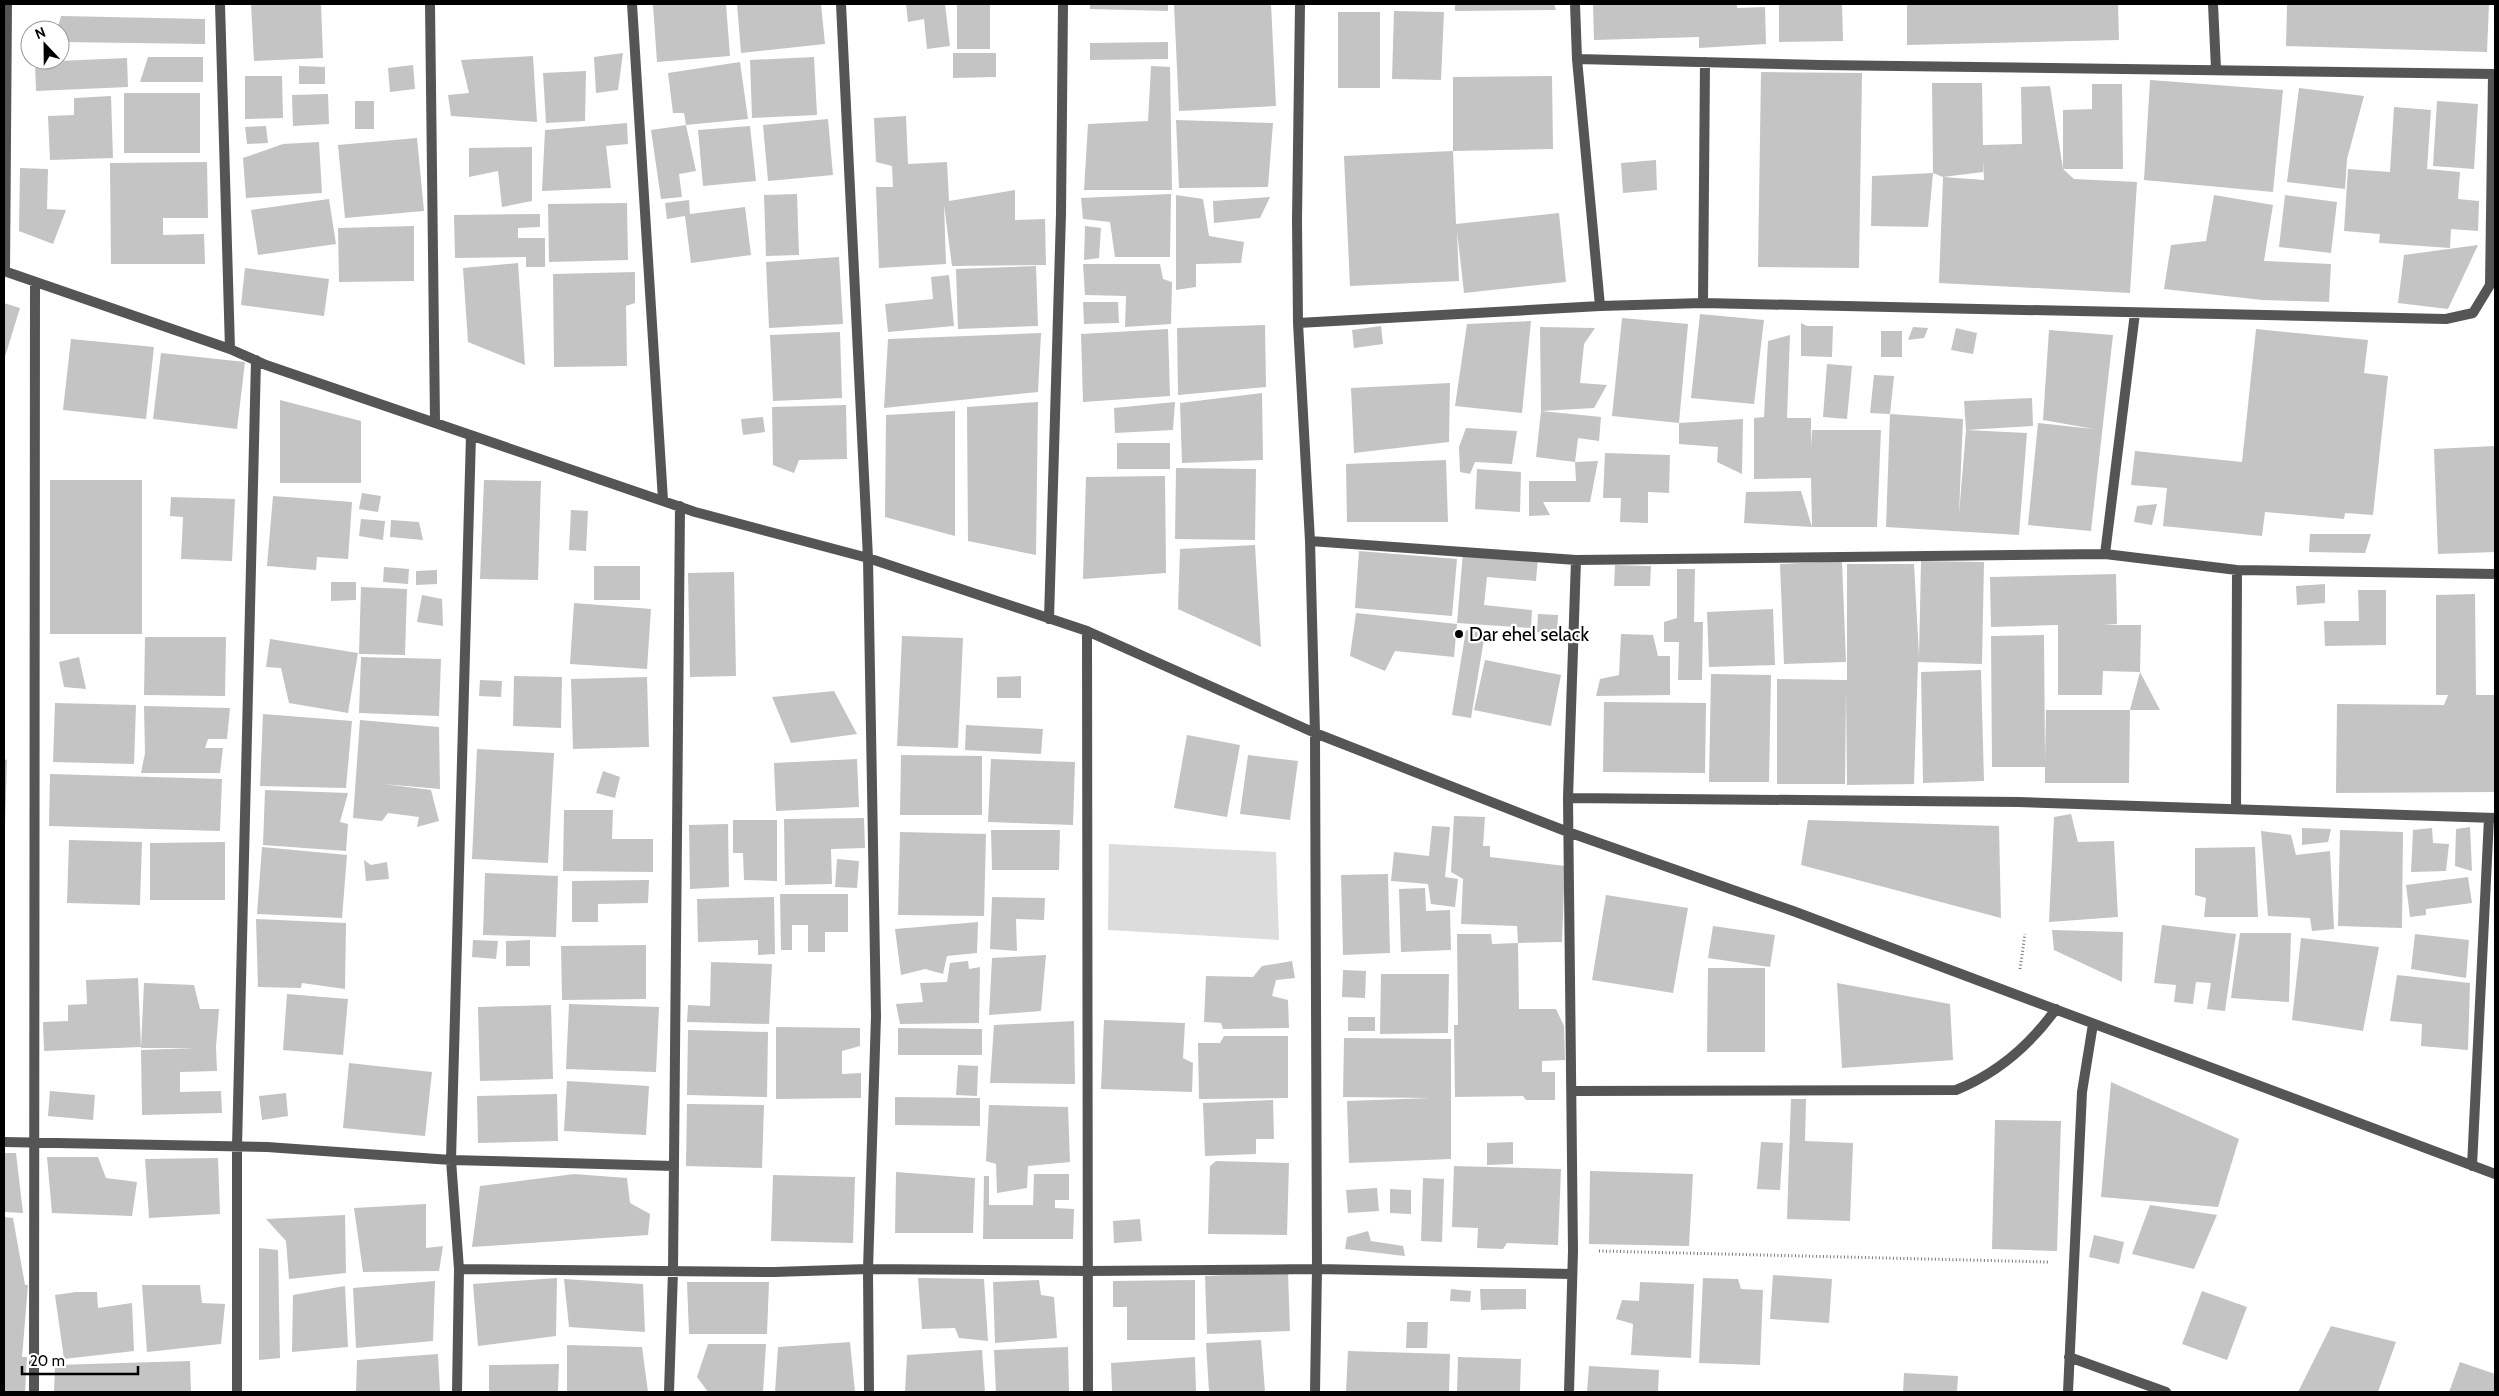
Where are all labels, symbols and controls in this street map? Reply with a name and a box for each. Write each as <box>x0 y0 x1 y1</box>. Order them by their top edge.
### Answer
north arrow <box>20 20 70 70</box>
text: N <box>32 23 48 43</box>
place label: Dar ehel selack <box>1469 623 1589 646</box>
marker: Dar ehel selack <box>1453 628 1465 640</box>
scale bar <box>22 1344 139 1376</box>
text: 20 m <box>30 1352 65 1370</box>

